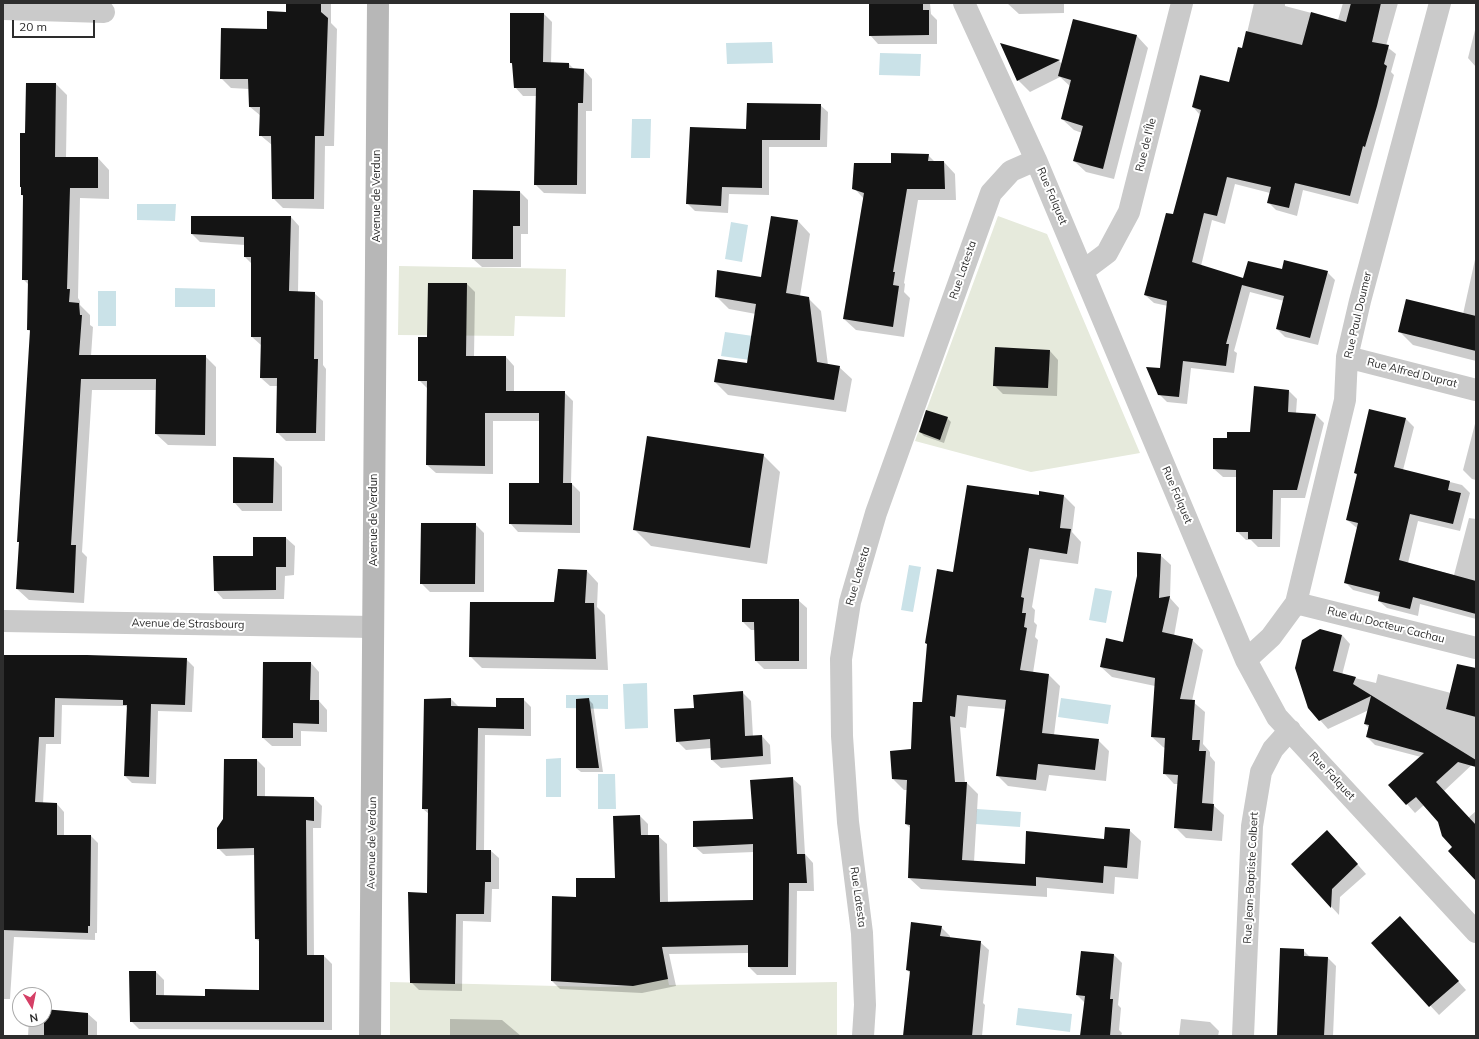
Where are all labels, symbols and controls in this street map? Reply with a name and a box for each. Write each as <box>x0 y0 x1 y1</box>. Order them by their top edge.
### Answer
scale bar <box>14 12 97 38</box>
text: 20 m <box>19 19 47 34</box>
street label: Rue de l'Île <box>1133 117 1159 173</box>
street label: Avenue de Verdun <box>370 150 384 242</box>
street label: Rue Falquet <box>1034 165 1070 227</box>
street label: Rue Latesta <box>947 239 979 301</box>
street label: Rue Paul Doumer <box>1342 270 1374 360</box>
street label: Rue Alfred Duprat <box>1366 355 1458 391</box>
street label: Rue Falquet <box>1159 464 1195 526</box>
street label: Avenue de Verdun <box>367 474 381 566</box>
street label: Rue Latesta <box>843 545 873 607</box>
street label: Rue du Docteur Cachau <box>1326 604 1446 646</box>
street label: Avenue de Strasbourg <box>131 616 245 632</box>
street label: Rue Falquet <box>1306 749 1358 803</box>
street label: Avenue de Verdun <box>365 796 379 890</box>
street label: Rue Jean-Baptiste Colbert <box>1241 812 1261 944</box>
street label: Rue Latesta <box>847 866 869 928</box>
north arrow <box>12 987 52 1027</box>
text: N <box>29 1010 39 1025</box>

